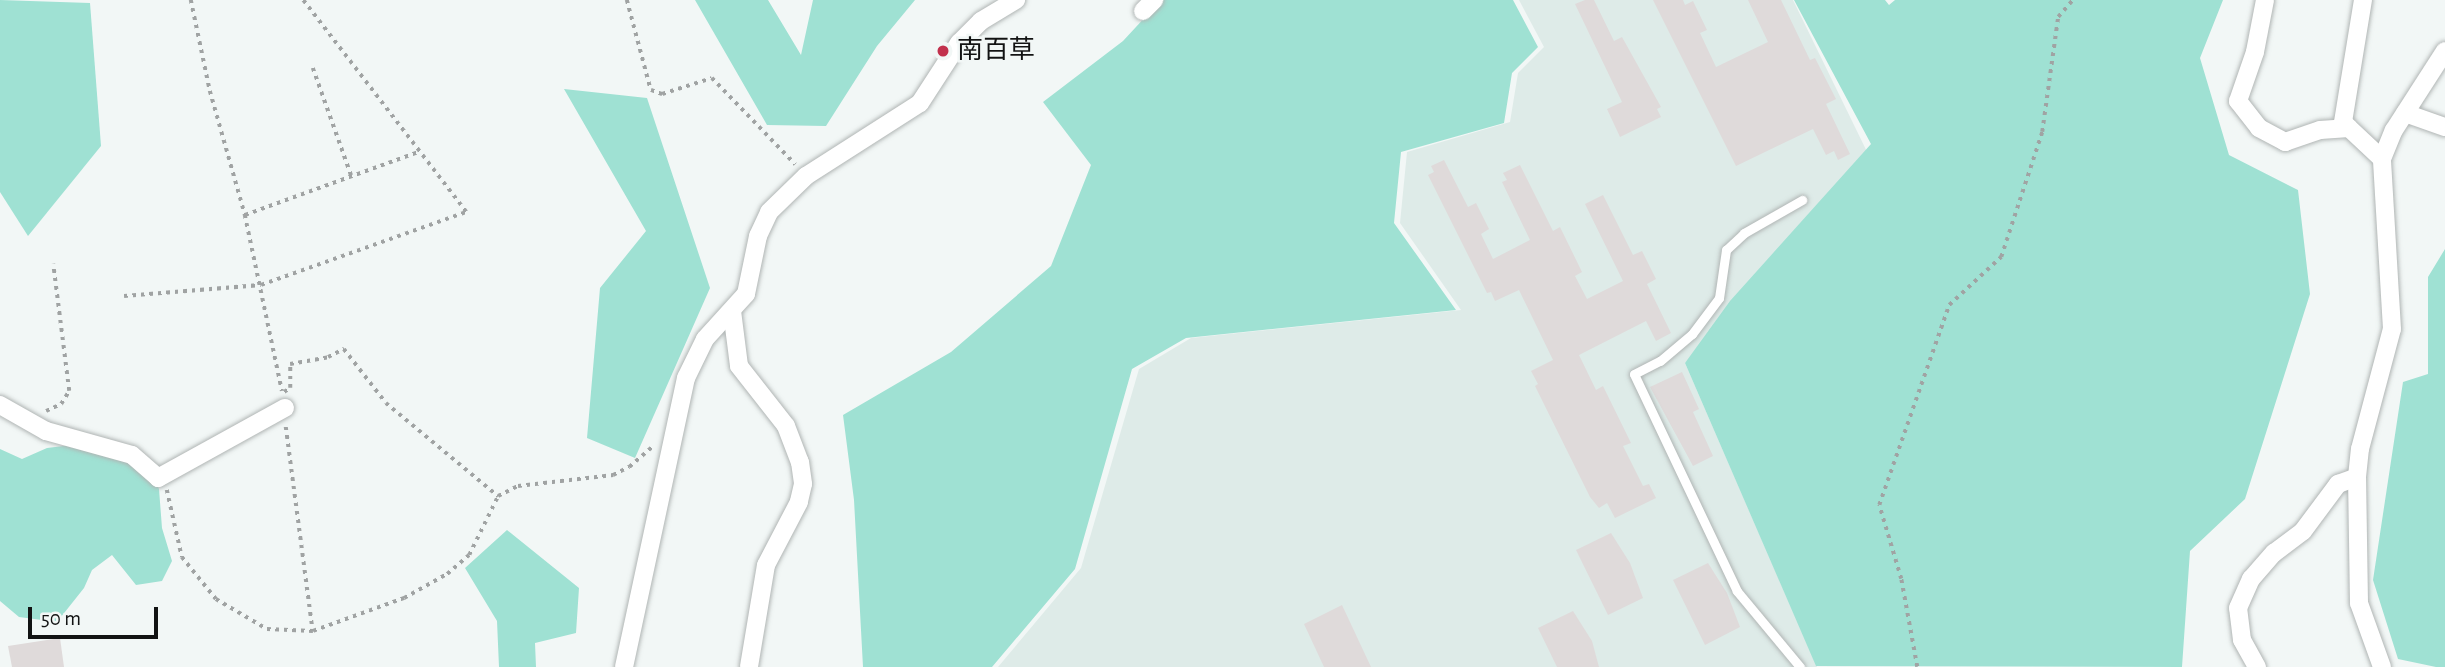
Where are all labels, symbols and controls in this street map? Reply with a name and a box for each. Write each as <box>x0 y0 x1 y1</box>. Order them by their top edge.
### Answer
place label: 南百草 <box>957 35 1035 67</box>
marker: 南百草 <box>935 43 951 59</box>
scale bar <box>32 594 161 638</box>
text: 50 m <box>41 608 81 629</box>

